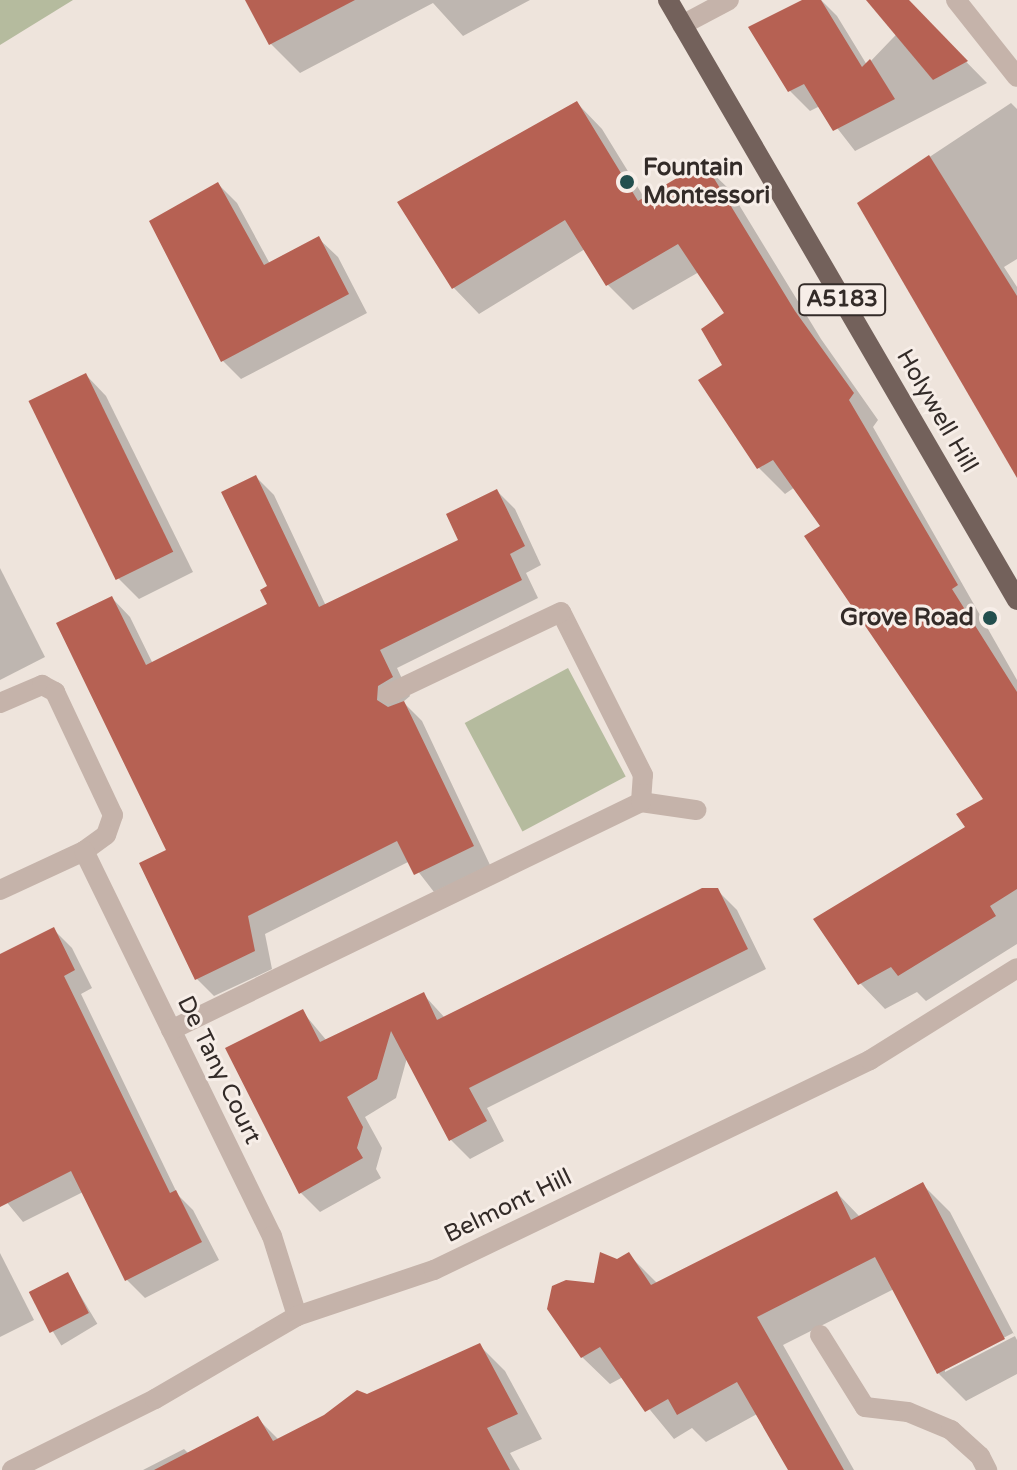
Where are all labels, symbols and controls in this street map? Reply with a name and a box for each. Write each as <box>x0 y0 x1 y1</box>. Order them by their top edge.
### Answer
place label: Fountain Montessori <box>643 154 770 210</box>
marker: Fountain Montessori <box>618 173 636 191</box>
road number: A5183 <box>798 282 886 318</box>
street label: Holywell Hill <box>890 344 984 478</box>
place label: Grove Road <box>840 604 974 632</box>
marker: Grove Road <box>981 609 999 627</box>
street label: De Tany Court <box>171 991 267 1149</box>
street label: Belmont Hill <box>440 1163 576 1249</box>

